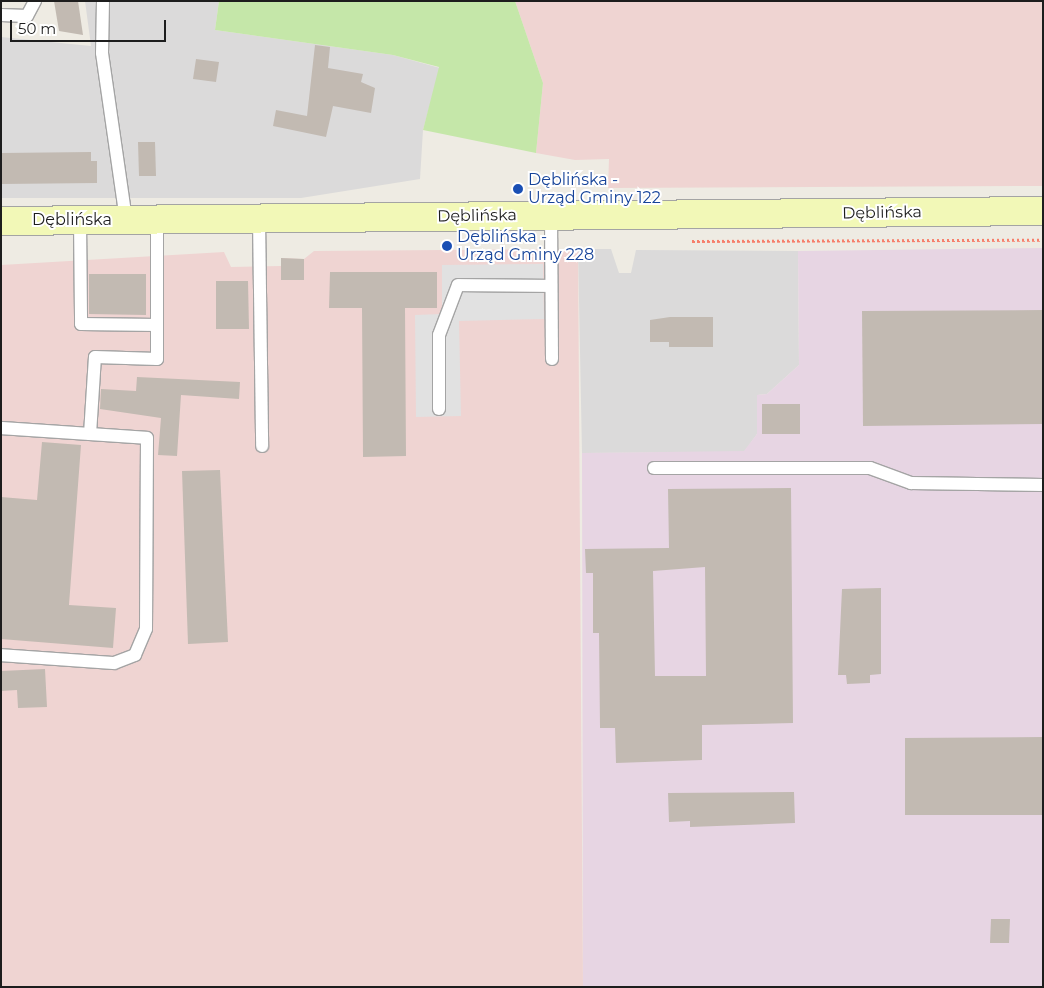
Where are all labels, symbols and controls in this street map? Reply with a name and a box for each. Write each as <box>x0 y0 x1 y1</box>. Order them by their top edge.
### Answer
scale bar <box>12 10 169 42</box>
text: 50 m <box>18 19 56 38</box>
place label: Dęblińska - Urząd Gminy 122 <box>528 170 661 208</box>
marker: Dęblińska - Urząd Gminy 122 <box>512 183 524 195</box>
street label: Dęblińska <box>842 203 922 223</box>
street label: Dęblińska <box>437 206 517 226</box>
street label: Dęblińska <box>32 210 112 230</box>
place label: Dęblińska - Urząd Gminy 228 <box>457 227 594 265</box>
marker: Dęblińska - Urząd Gminy 228 <box>441 240 453 252</box>

